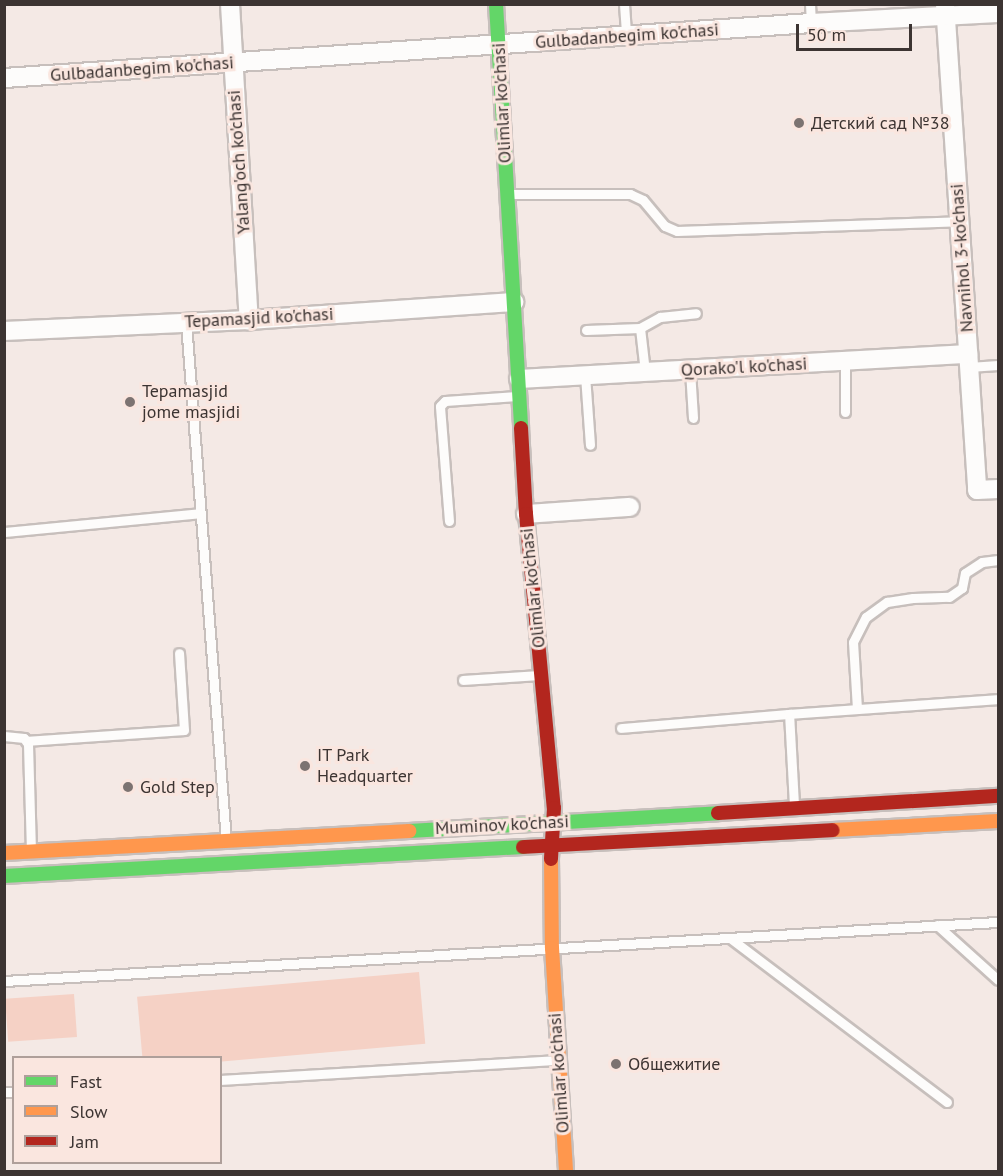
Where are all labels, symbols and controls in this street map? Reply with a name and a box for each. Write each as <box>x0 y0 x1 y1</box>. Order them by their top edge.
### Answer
scale bar <box>799 12 914 50</box>
street label: Gulbadanbegim ko'chasi <box>534 19 720 53</box>
text: 50 m <box>807 23 846 46</box>
street label: Olimlar ko'chasi <box>488 42 516 164</box>
street label: Gulbadanbegim ko'chasi <box>49 52 235 86</box>
street label: Yalang'och ko'chasi <box>223 89 255 235</box>
place label: Детский сад №38 <box>811 112 949 134</box>
marker: Детский сад №38 <box>792 116 806 130</box>
street label: Navnihol 3-ko'chasi <box>946 183 978 333</box>
street label: Tepamasjid ko'chasi <box>184 303 334 333</box>
street label: Qorako'l ko'chasi <box>680 353 808 381</box>
place label: Tepamasjid jome masjidi <box>142 381 240 424</box>
marker: Tepamasjid jome masjidi <box>123 395 137 409</box>
street label: Olimlar ko'chasi <box>516 527 550 649</box>
place label: IT Park Headquarter <box>317 745 413 788</box>
marker: IT Park Headquarter <box>298 759 312 773</box>
place label: Gold Step <box>140 776 215 798</box>
marker: Gold Step <box>121 780 135 794</box>
street label: Muminov ko'chasi <box>434 811 570 839</box>
street label: Olimlar ko'chasi <box>544 1012 574 1134</box>
place label: Общежитие <box>628 1053 720 1075</box>
legend <box>12 1056 222 1164</box>
marker: Общежитие <box>609 1057 623 1071</box>
text: Fast <box>70 1070 102 1093</box>
text: Slow <box>70 1100 108 1123</box>
text: Jam <box>70 1130 99 1153</box>

